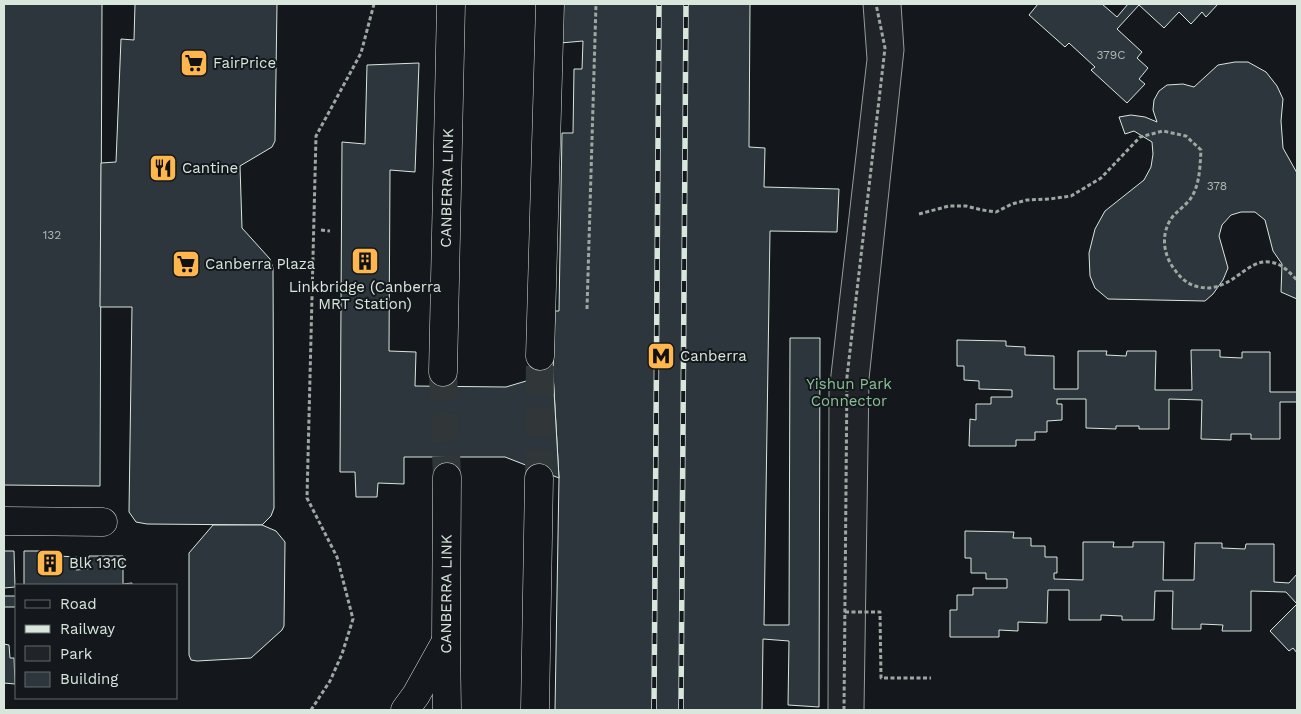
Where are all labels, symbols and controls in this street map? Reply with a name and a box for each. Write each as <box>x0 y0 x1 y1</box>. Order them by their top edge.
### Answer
supermarket icon: FairPrice <box>179 48 209 78</box>
house number: 379C <box>1097 48 1125 62</box>
place label: FairPrice <box>213 54 276 72</box>
street label: CANBERRA LINK <box>437 128 457 248</box>
restaurant icon: Cantine <box>148 153 178 183</box>
place label: Cantine <box>182 159 238 177</box>
house number: 378 <box>1207 179 1227 193</box>
house number: 132 <box>43 228 61 242</box>
building icon: Linkbridge (Canberra MRT Station) <box>350 246 380 276</box>
supermarket icon: Canberra Plaza <box>171 249 201 279</box>
place label: Canberra Plaza <box>205 255 316 273</box>
place label: Linkbridge (Canberra MRT Station) <box>289 278 442 313</box>
metro station icon: Canberra <box>646 341 676 371</box>
place label: Canberra <box>680 347 747 365</box>
park label: Yishun Park Connector <box>806 375 892 410</box>
street label: CANBERRA LINK <box>437 534 456 654</box>
building icon: Blk 131C <box>35 548 65 578</box>
place label: Blk 131C <box>69 554 127 572</box>
legend <box>15 584 178 699</box>
text: Road <box>60 595 97 613</box>
text: Railway <box>60 620 115 638</box>
text: Park <box>60 645 93 663</box>
text: Building <box>60 670 118 688</box>

